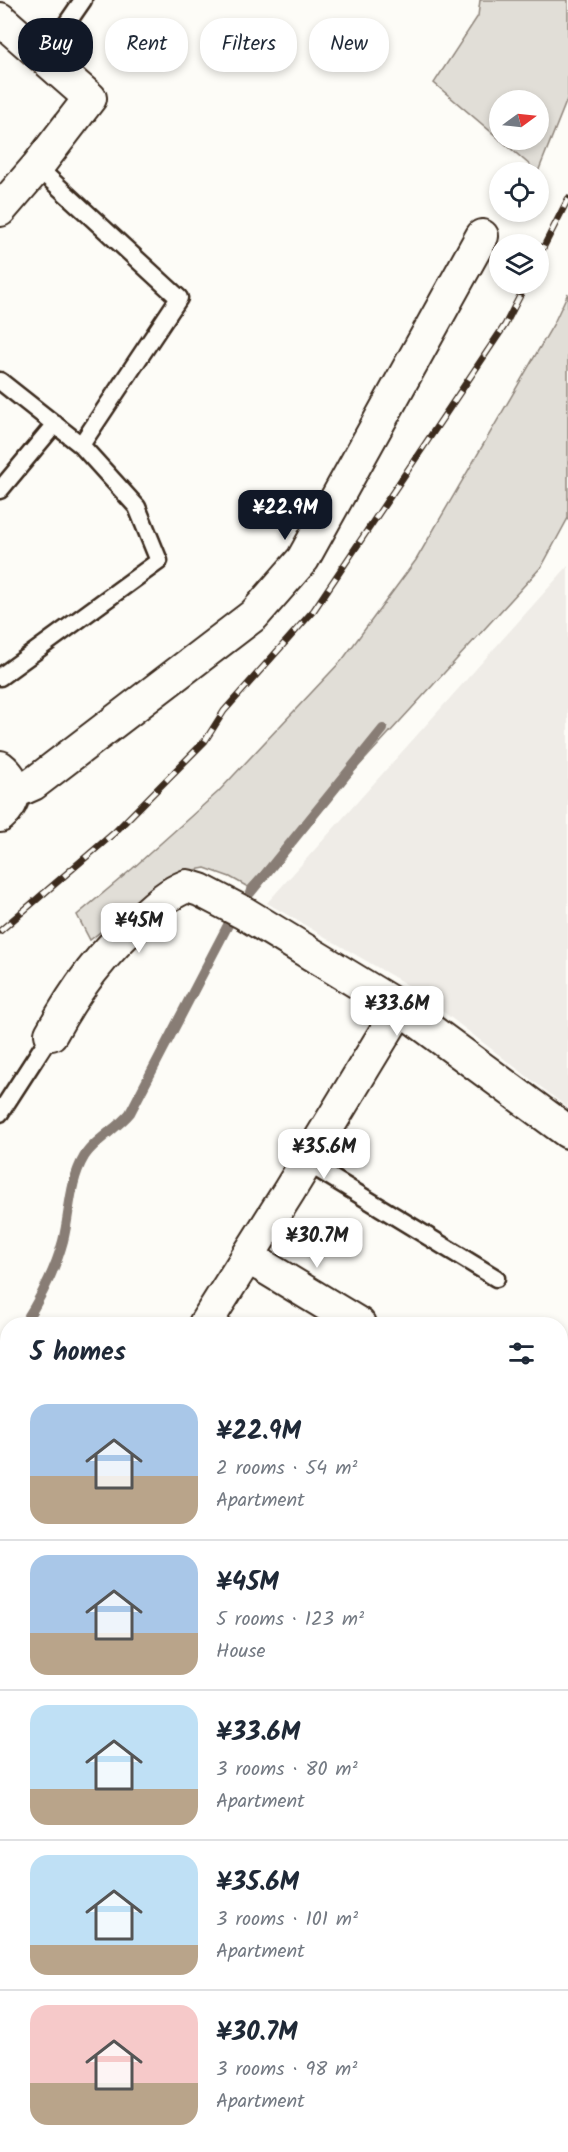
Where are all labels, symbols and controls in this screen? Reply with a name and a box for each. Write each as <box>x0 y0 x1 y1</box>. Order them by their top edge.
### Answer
chip: Buy <box>18 18 93 72</box>
chip: Rent <box>105 18 188 72</box>
chip: Filters <box>200 18 297 72</box>
chip: New <box>309 18 389 72</box>
north arrow <box>489 90 549 150</box>
map controls <box>489 90 549 294</box>
button: locate <box>489 162 549 222</box>
button: layers <box>489 234 549 294</box>
pin: ¥22.9M <box>236 490 334 541</box>
text: ¥22.9M <box>252 493 318 525</box>
pin: ¥45M <box>103 903 175 954</box>
text: ¥45M <box>115 906 163 938</box>
pin: ¥33.6M <box>348 986 446 1037</box>
text: ¥33.6M <box>365 989 429 1021</box>
pin: ¥35.6M <box>275 1129 373 1180</box>
text: ¥35.6M <box>292 1132 356 1164</box>
pin: ¥30.7M <box>268 1218 366 1269</box>
text: ¥30.7M <box>286 1221 348 1253</box>
text: 5 homes <box>30 1332 126 1374</box>
icon: filters <box>505 1337 538 1370</box>
text: ¥22.9M <box>216 1411 301 1453</box>
icon: home <box>78 1428 150 1500</box>
text: 2 rooms · 54 m² <box>216 1453 357 1485</box>
text: Apartment <box>216 1485 305 1517</box>
text: ¥45M <box>216 1562 279 1604</box>
icon: home <box>78 1579 150 1651</box>
text: 5 rooms · 123 m² <box>216 1604 364 1636</box>
text: House <box>216 1636 266 1668</box>
text: ¥33.6M <box>216 1712 300 1754</box>
icon: home <box>78 1729 150 1801</box>
text: 3 rooms · 80 m² <box>216 1754 358 1786</box>
text: Apartment <box>216 1786 305 1818</box>
text: ¥35.6M <box>216 1862 299 1904</box>
icon: home <box>78 1879 150 1951</box>
text: 3 rooms · 101 m² <box>216 1904 358 1936</box>
text: Apartment <box>216 1936 305 1968</box>
text: ¥30.7M <box>216 2012 298 2054</box>
icon: home <box>78 2029 150 2101</box>
text: 3 rooms · 98 m² <box>216 2054 357 2086</box>
text: Apartment <box>216 2086 305 2118</box>

